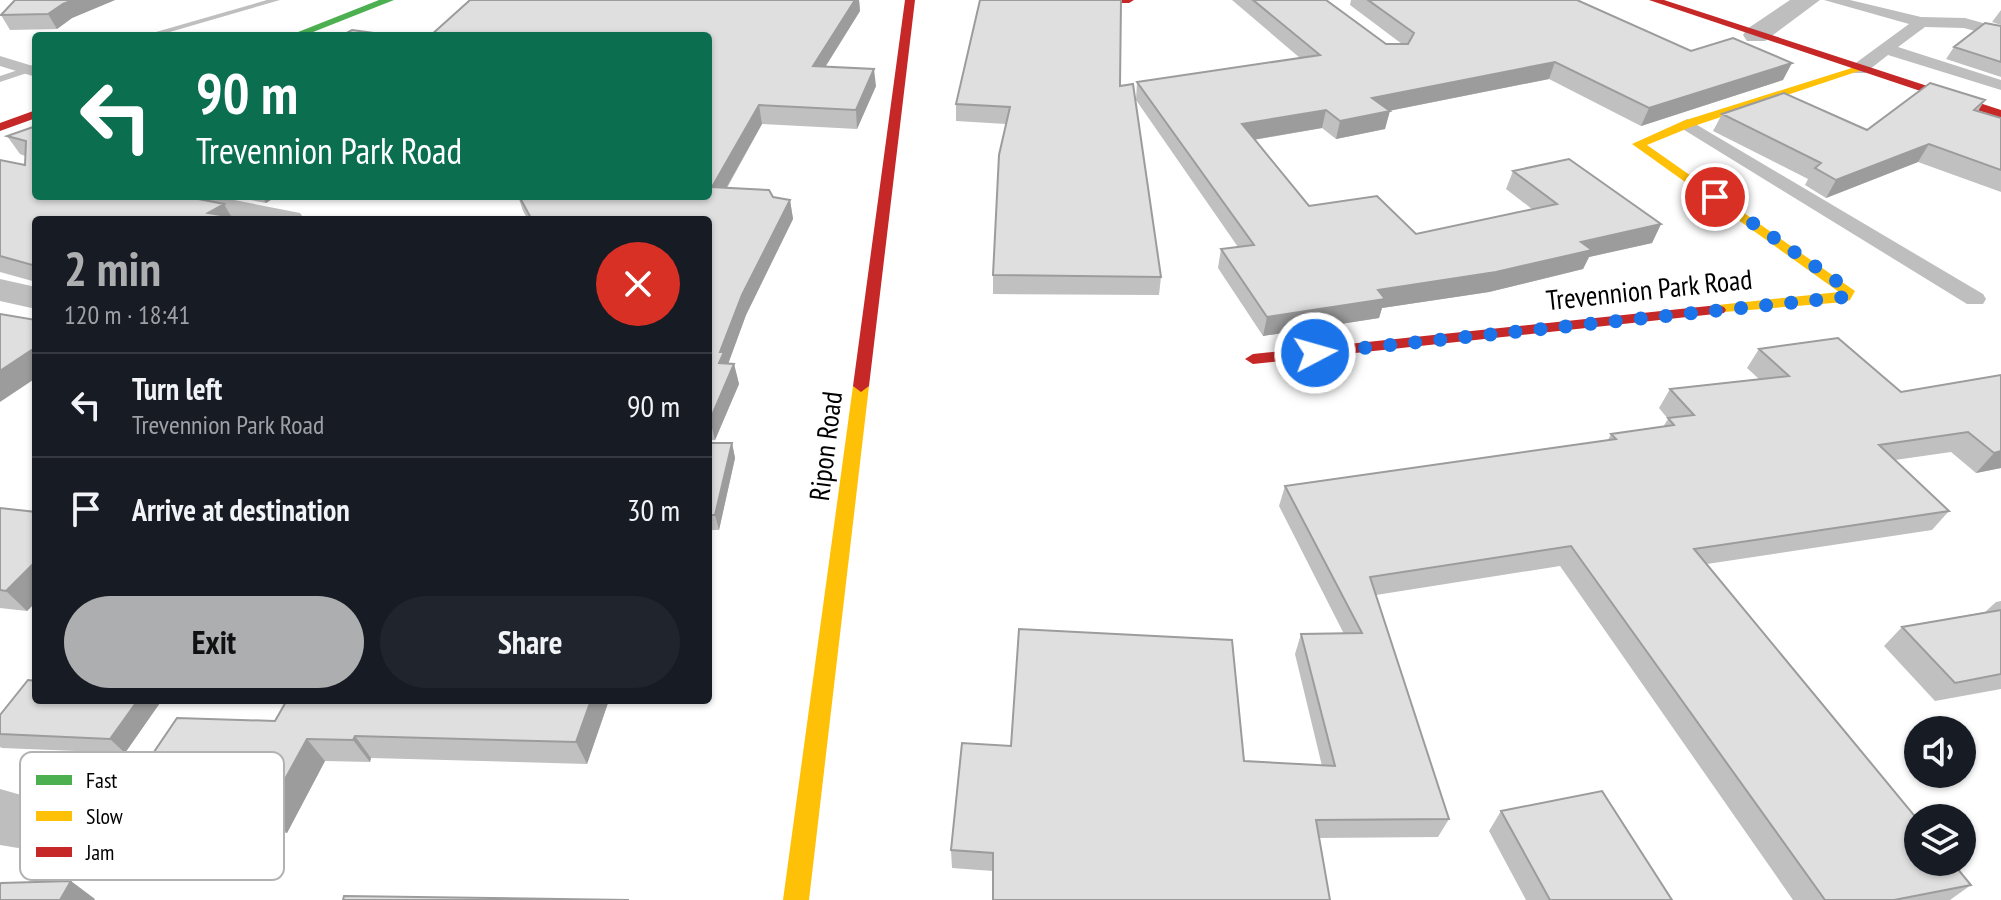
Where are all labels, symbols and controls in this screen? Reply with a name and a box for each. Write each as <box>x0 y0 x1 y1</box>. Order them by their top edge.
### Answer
text: 90 m <box>196 57 298 129</box>
icon: left <box>64 64 168 168</box>
text: Trevennion Park Road <box>196 127 462 174</box>
pin <box>1681 163 1749 231</box>
icon: arrive <box>1693 175 1737 219</box>
text: 2 min <box>64 237 161 299</box>
button: close <box>596 242 680 326</box>
street label: Trevennion Park Road <box>1544 260 1754 318</box>
text: 120 m · 18:41 <box>64 298 190 331</box>
position arrow <box>1273 311 1357 395</box>
text: Turn left <box>132 369 222 408</box>
icon: left <box>64 383 108 427</box>
text: 90 m <box>627 386 680 425</box>
street label: Ripon Road <box>800 389 850 503</box>
text: Trevennion Park Road <box>132 408 324 441</box>
icon: arrive <box>64 487 108 531</box>
text: Arrive at destination <box>132 490 350 529</box>
text: 30 m <box>627 490 680 529</box>
button: Exit <box>64 596 364 688</box>
button: Share <box>380 596 680 688</box>
map controls <box>1904 716 1976 876</box>
button: sound <box>1904 716 1976 788</box>
legend <box>20 752 284 880</box>
text: Fast <box>86 766 117 794</box>
text: Slow <box>86 802 123 830</box>
button: layers <box>1904 804 1976 876</box>
text: Jam <box>85 838 114 866</box>

